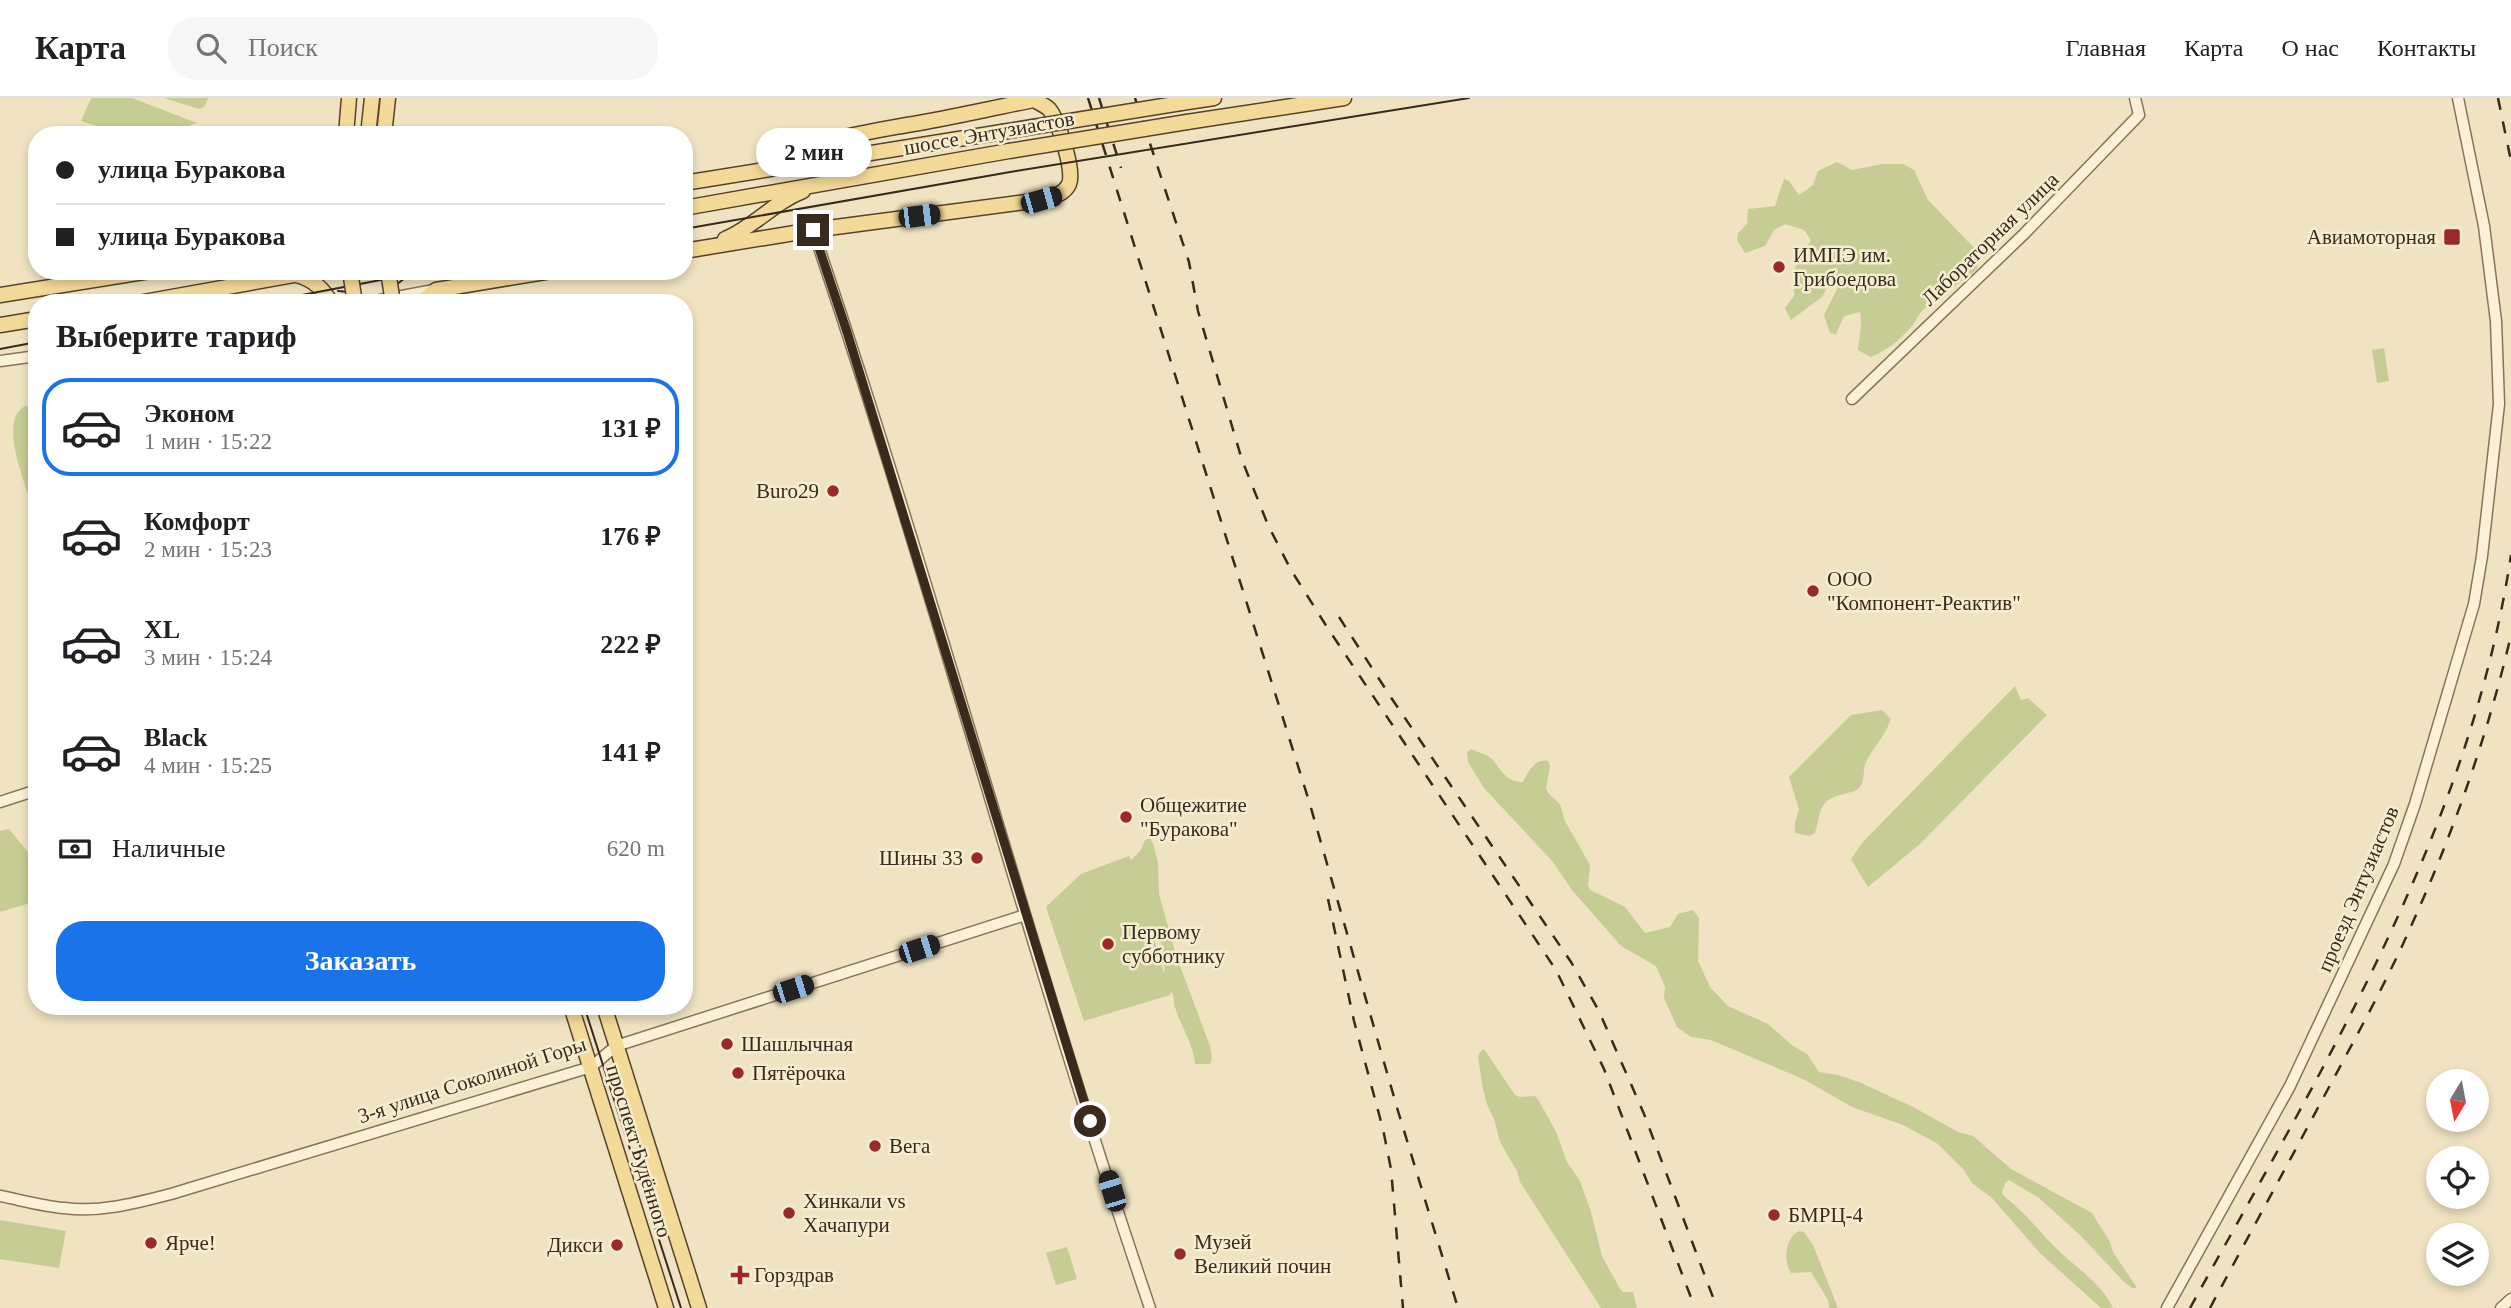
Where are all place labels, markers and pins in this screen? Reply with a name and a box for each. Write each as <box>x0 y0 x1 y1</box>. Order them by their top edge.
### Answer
place label: Авиамоторная <box>2307 225 2436 249</box>
marker: Авиамоторная <box>2442 227 2462 247</box>
place label: ИМПЭ им. Грибоедова <box>1793 243 1897 291</box>
marker: ИМПЭ им. Грибоедова <box>1771 259 1787 275</box>
place label: Buro29 <box>756 479 819 503</box>
marker: Buro29 <box>825 483 841 499</box>
place label: ООО "Компонент-Реактив" <box>1827 567 2021 615</box>
marker: ООО "Компонент-Реактив" <box>1805 583 1821 599</box>
place label: Общежитие "Буракова" <box>1140 793 1247 841</box>
marker: Общежитие "Буракова" <box>1118 809 1134 825</box>
place label: Шины 33 <box>879 846 963 870</box>
marker: Шины 33 <box>969 850 985 866</box>
place label: Первому субботнику <box>1122 920 1225 968</box>
marker: Первому субботнику <box>1100 936 1116 952</box>
place label: Шашлычная <box>741 1032 853 1056</box>
marker: Шашлычная <box>719 1036 735 1052</box>
place label: Пятёрочка <box>752 1061 846 1085</box>
marker: Пятёрочка <box>730 1065 746 1081</box>
place label: Вега <box>889 1134 931 1158</box>
marker: Вега <box>867 1138 883 1154</box>
place label: Хинкали vs Хачапури <box>803 1189 906 1237</box>
place label: БМРЦ-4 <box>1788 1203 1864 1227</box>
marker: Хинкали vs Хачапури <box>781 1205 797 1221</box>
marker: БМРЦ-4 <box>1766 1207 1782 1223</box>
place label: Музей Великий почин <box>1194 1230 1331 1278</box>
place label: Ярче! <box>165 1231 216 1255</box>
place label: Дикси <box>547 1233 603 1257</box>
marker: Ярче! <box>143 1235 159 1251</box>
marker: Дикси <box>609 1237 625 1253</box>
marker: Музей Великий почин <box>1172 1246 1188 1262</box>
place label: Горздрав <box>754 1263 834 1287</box>
marker: Горздрав <box>732 1267 748 1283</box>

